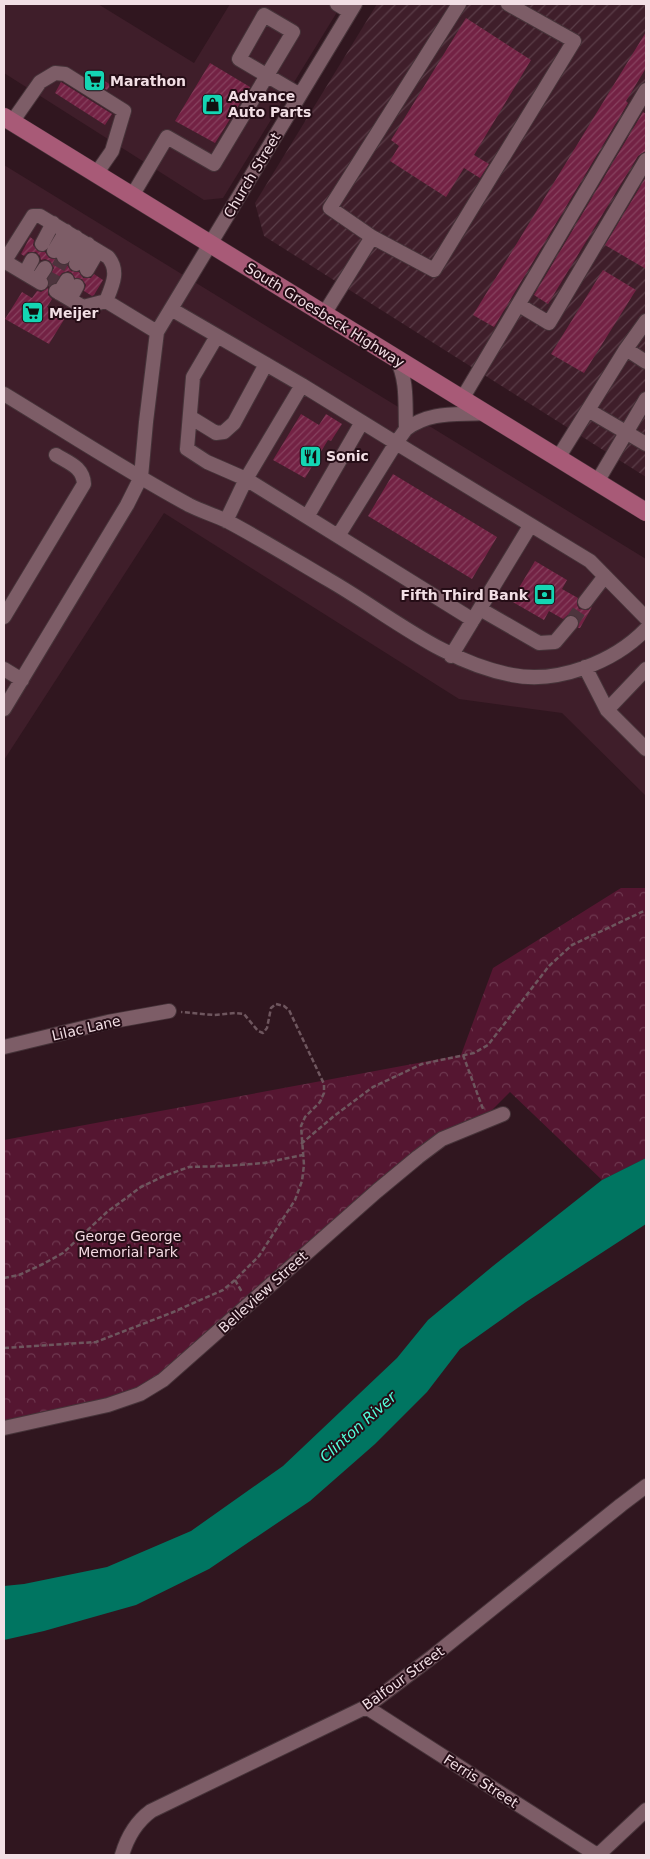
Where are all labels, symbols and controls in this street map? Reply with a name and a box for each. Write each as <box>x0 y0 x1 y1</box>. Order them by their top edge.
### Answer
supermarket icon: Marathon <box>82 69 106 93</box>
place label: Marathon <box>110 73 186 89</box>
place label: Advance Auto Parts <box>228 88 311 120</box>
shop icon: Advance Auto Parts <box>200 92 224 116</box>
street label: Church Street <box>220 129 284 220</box>
street label: South Groesbeck Highway <box>243 259 407 371</box>
supermarket icon: Meijer <box>21 301 45 325</box>
place label: Meijer <box>49 305 99 321</box>
restaurant icon: Sonic <box>298 444 322 468</box>
place label: Sonic <box>326 448 369 464</box>
bank icon: Fifth Third Bank <box>532 583 556 607</box>
place label: Fifth Third Bank <box>401 587 529 603</box>
street label: Lilac Lane <box>50 1012 122 1044</box>
park label: George George Memorial Park <box>75 1228 181 1260</box>
street label: Belleview Street <box>215 1248 311 1336</box>
water label: Clinton River <box>316 1387 401 1466</box>
street label: Balfour Street <box>359 1643 447 1713</box>
street label: Ferris Street <box>441 1751 522 1811</box>

